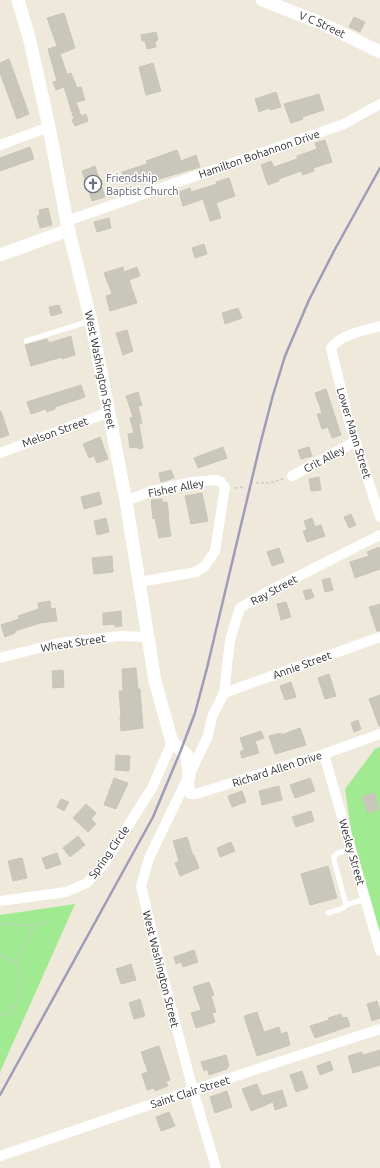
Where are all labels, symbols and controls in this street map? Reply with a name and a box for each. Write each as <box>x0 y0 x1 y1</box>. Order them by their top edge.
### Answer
street label: V C Street <box>297 9 348 40</box>
street label: Hamilton Bohannon Drive <box>197 128 321 180</box>
place label: Friendship Baptist Church <box>106 172 179 197</box>
church icon: Friendship Baptist Church <box>83 174 103 194</box>
street label: West Washington Street <box>83 309 118 430</box>
street label: Lower Mann Street <box>334 386 374 480</box>
street label: Melson Street <box>20 414 90 449</box>
street label: Crit Alley <box>301 443 347 475</box>
street label: Fisher Alley <box>147 477 206 499</box>
street label: Ray Street <box>249 572 300 607</box>
street label: Wheat Street <box>40 632 107 654</box>
street label: Annie Street <box>271 649 334 681</box>
street label: Richard Allen Drive <box>231 749 323 789</box>
street label: Wesley Street <box>337 817 367 887</box>
street label: Spring Circle <box>86 823 132 881</box>
street label: West Washington Street <box>141 909 181 1029</box>
street label: Saint Clair Street <box>149 1073 232 1110</box>

